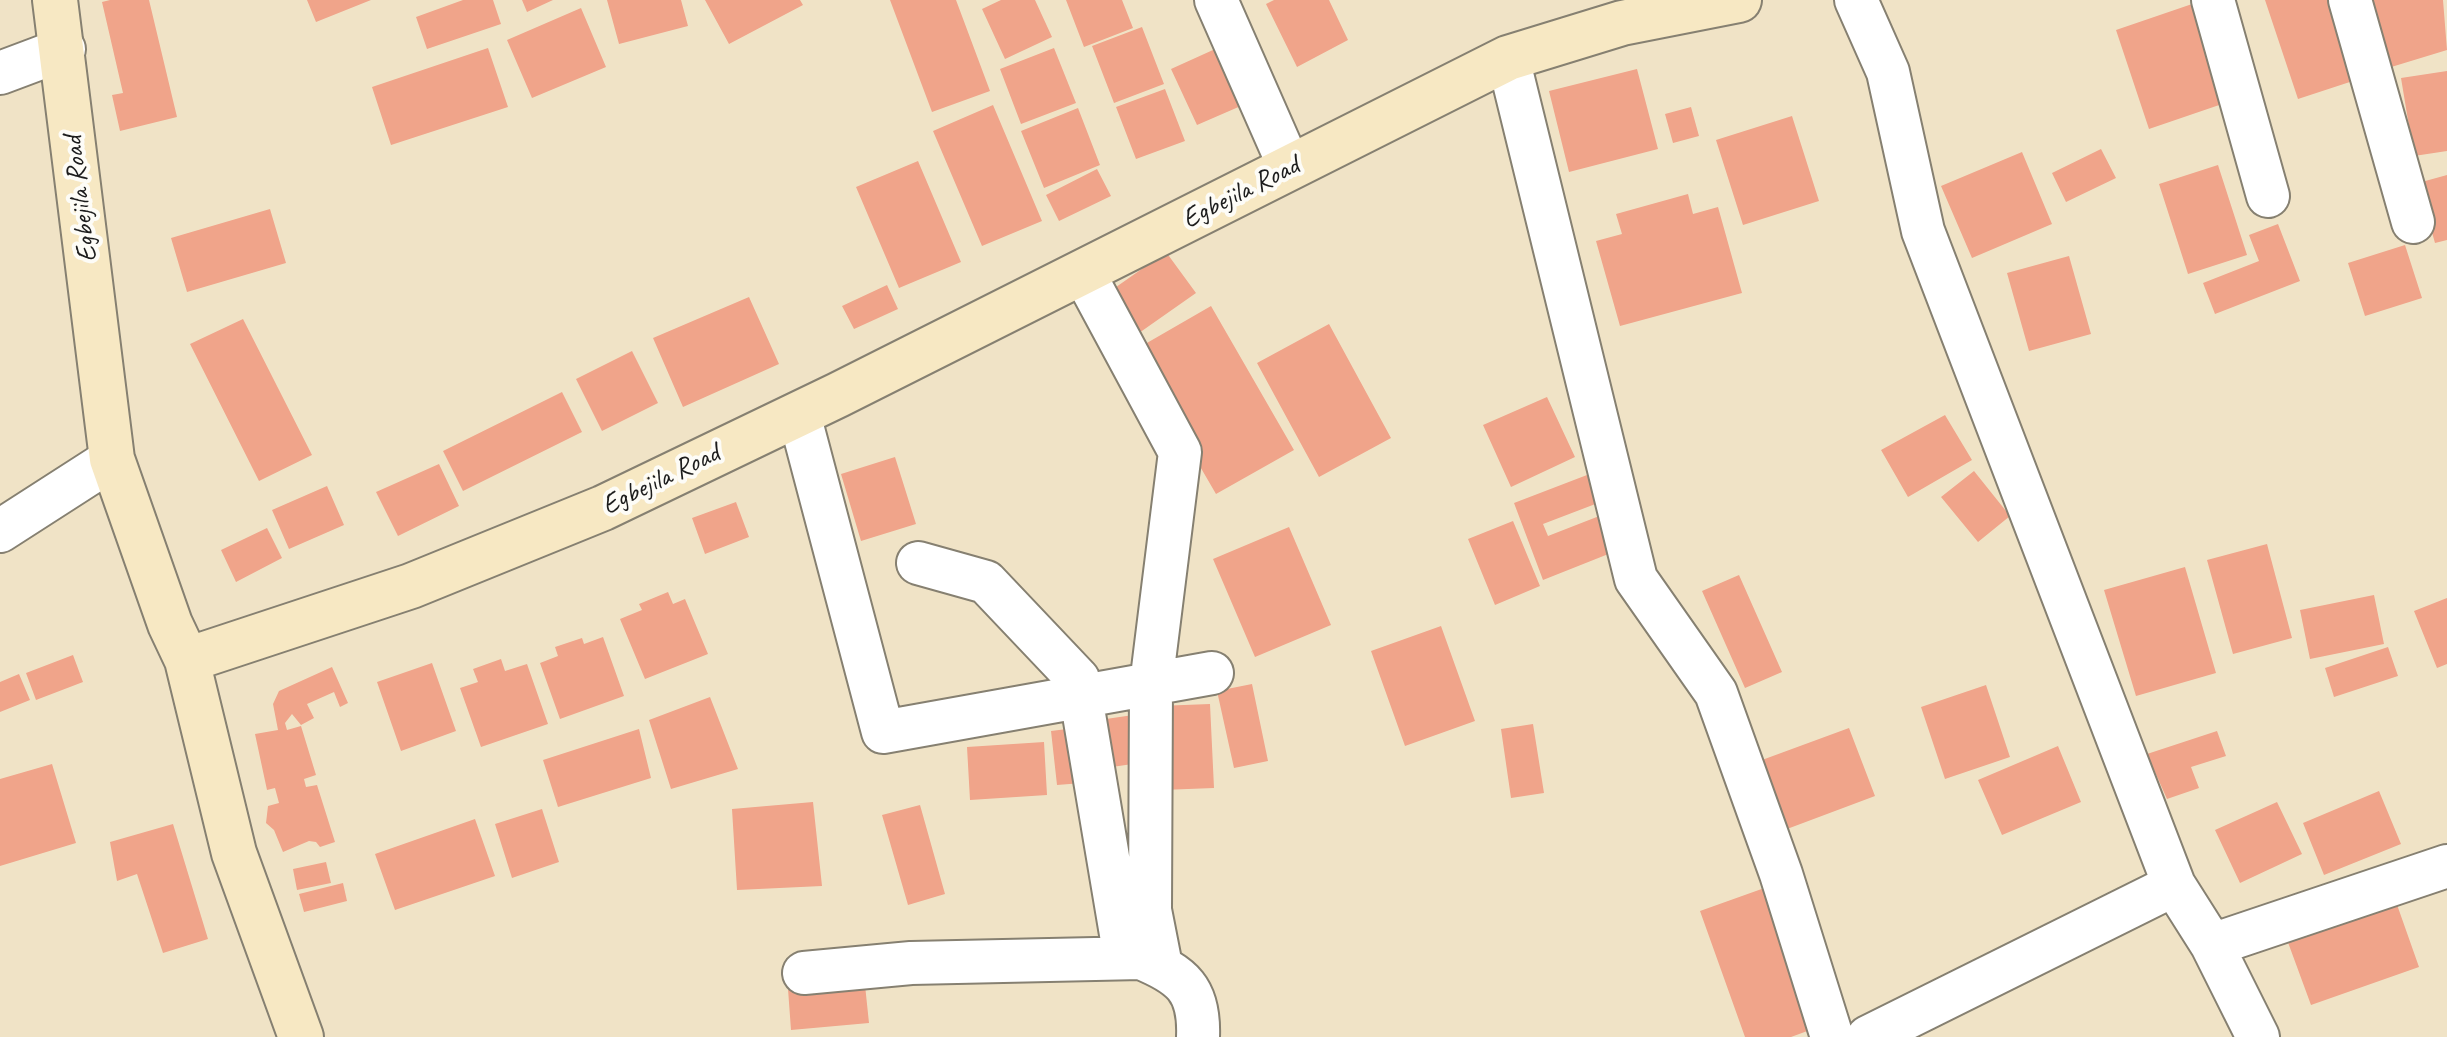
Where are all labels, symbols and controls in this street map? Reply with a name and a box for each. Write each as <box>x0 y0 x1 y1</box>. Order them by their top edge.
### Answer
street label: Egbejila Road <box>57 134 105 264</box>
street label: Egbejila Road <box>1177 149 1305 237</box>
street label: Egbejila Road <box>597 437 725 523</box>

